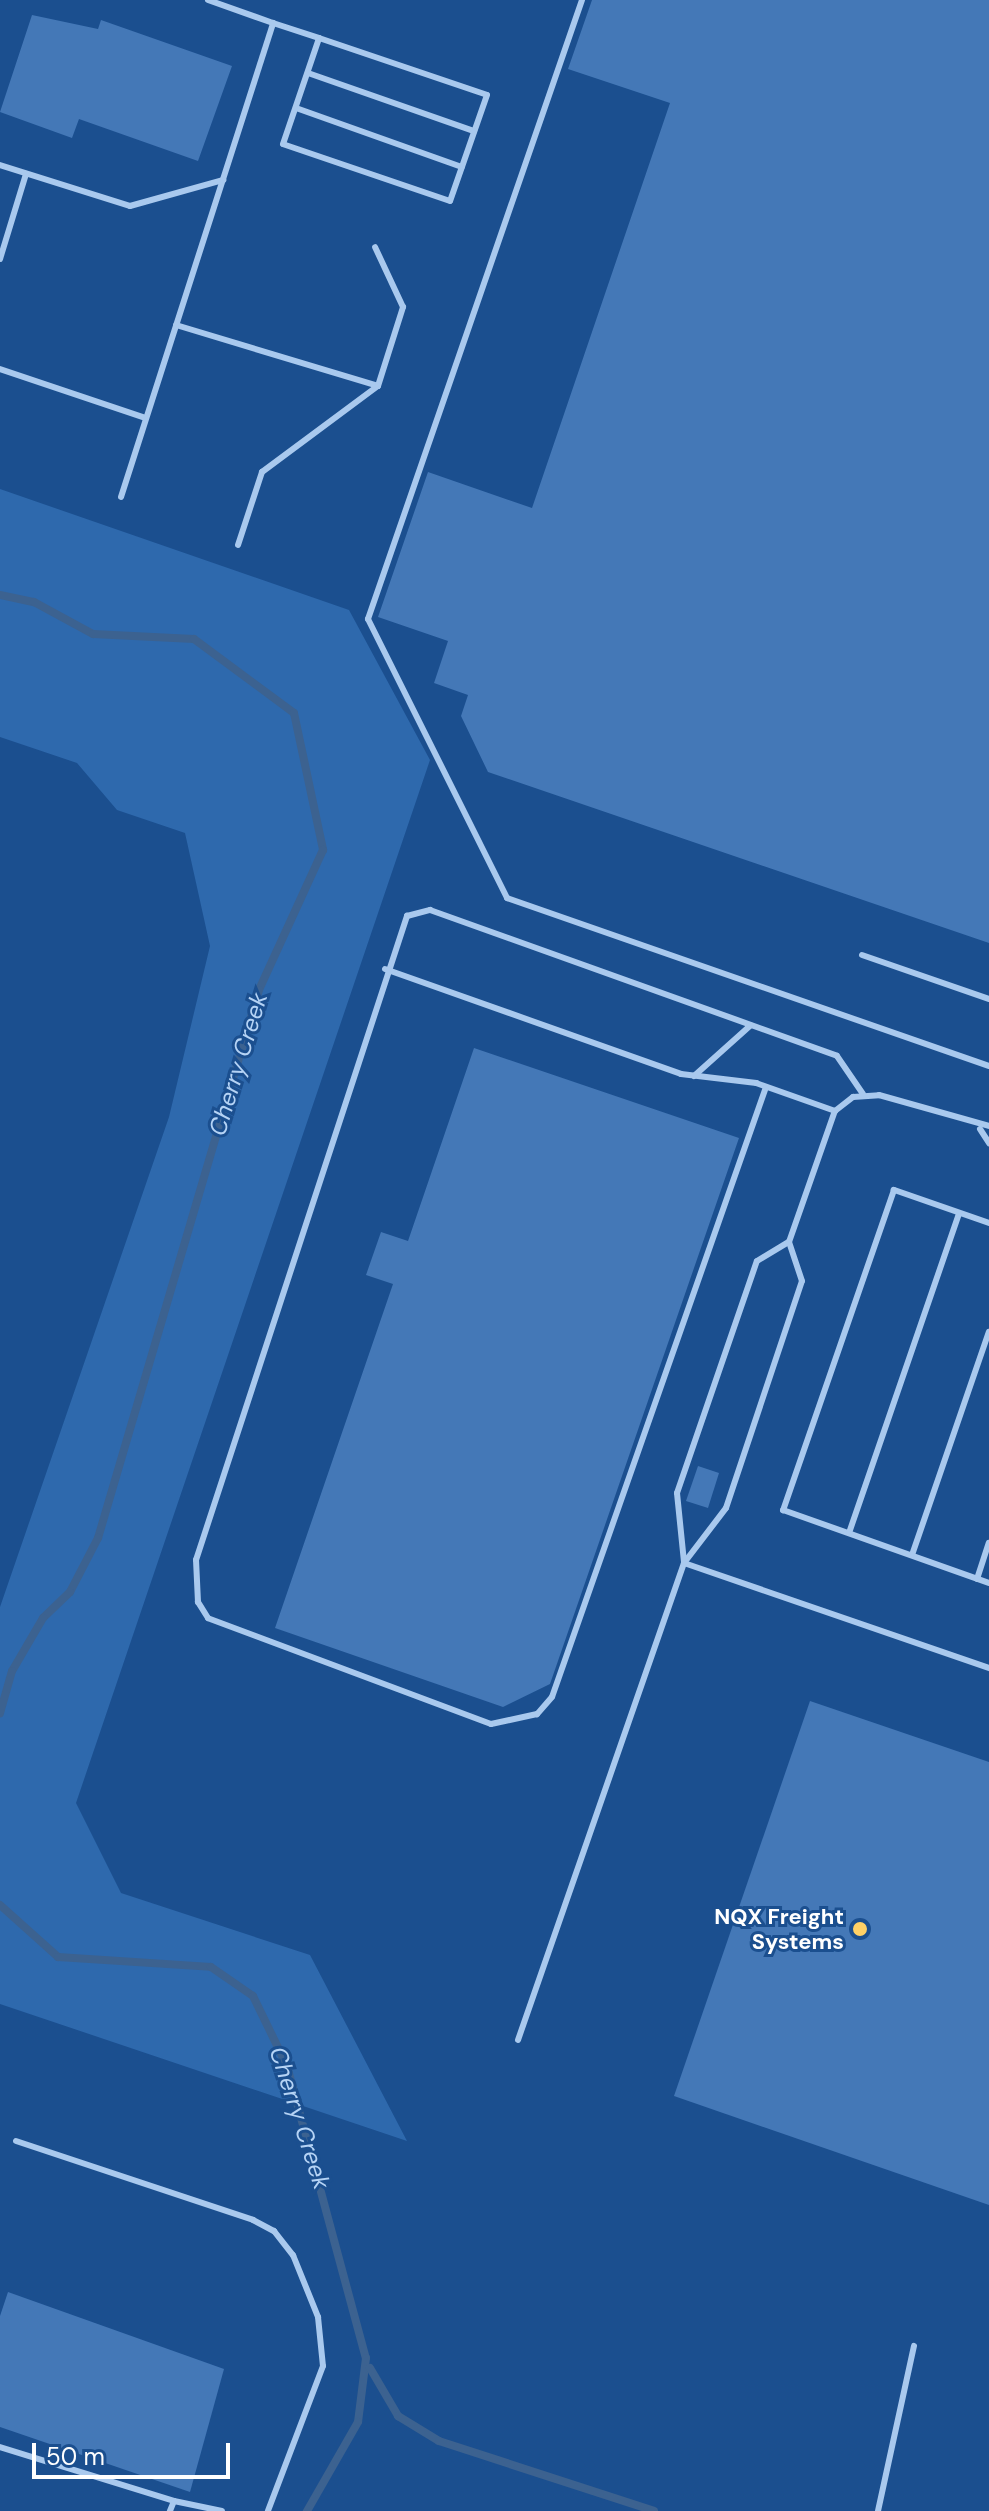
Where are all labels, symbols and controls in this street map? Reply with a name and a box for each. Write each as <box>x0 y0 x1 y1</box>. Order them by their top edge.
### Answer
water label: Cherry Creek <box>203 989 273 1139</box>
place label: NQX Freight Systems <box>714 1903 844 1954</box>
marker: NQX Freight Systems <box>851 1920 869 1938</box>
water label: Cherry Creek <box>263 2043 337 2193</box>
scale bar <box>36 2427 234 2477</box>
text: 50 m <box>46 2441 105 2472</box>

